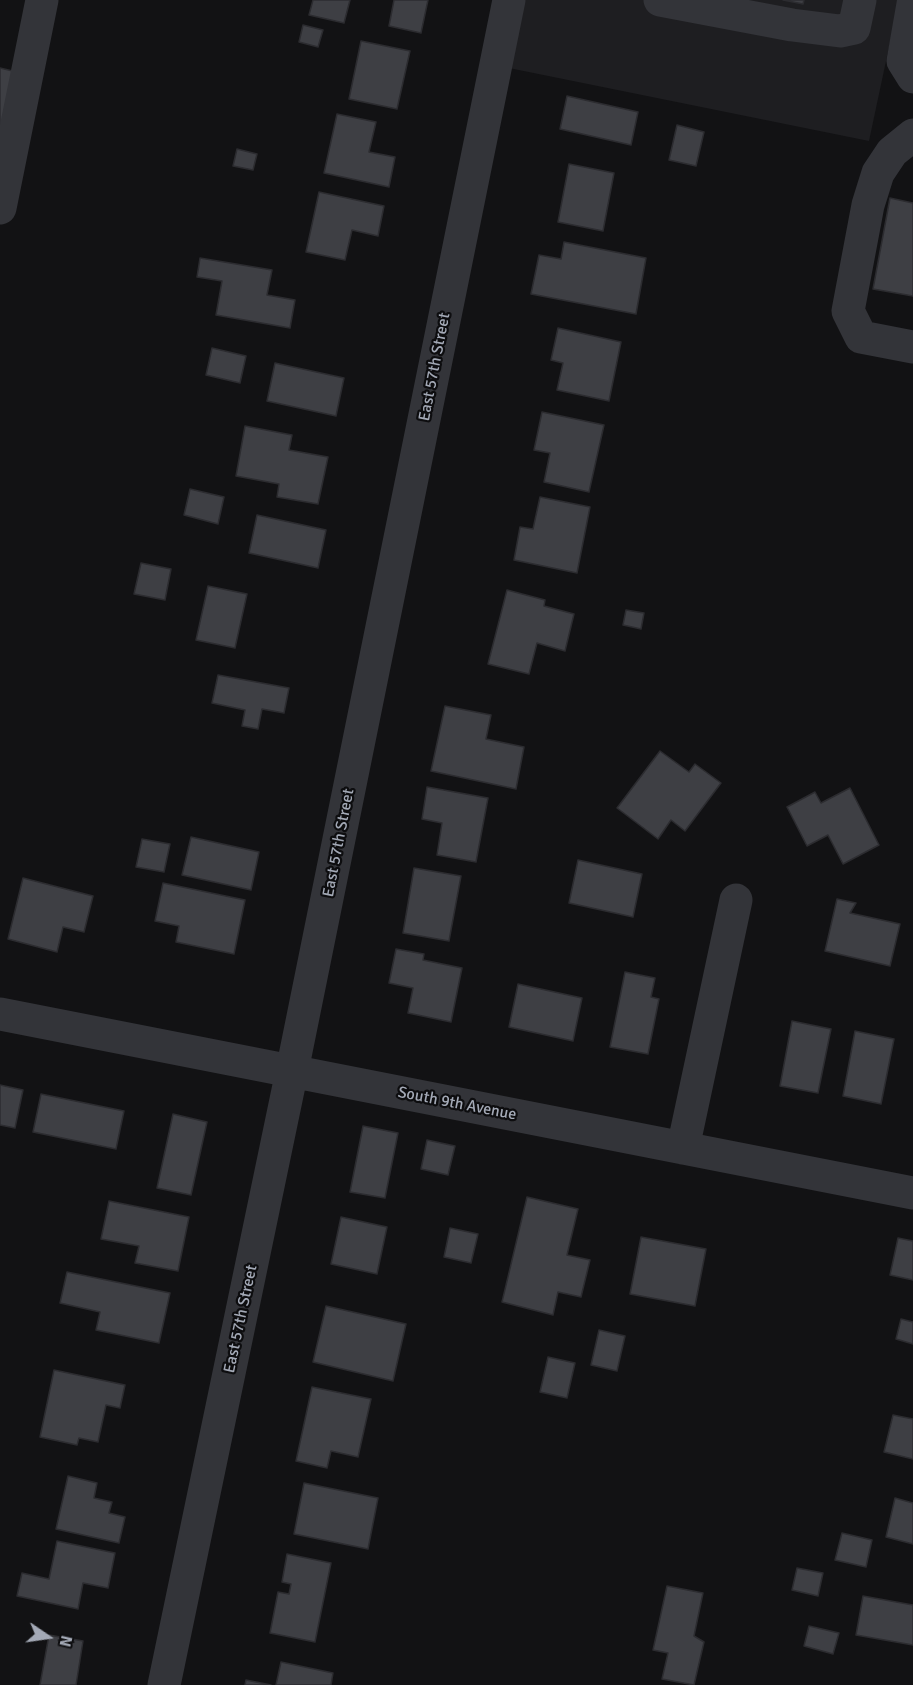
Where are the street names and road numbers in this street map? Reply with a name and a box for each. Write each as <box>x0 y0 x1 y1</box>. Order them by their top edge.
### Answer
street label: East 57th Street <box>415 311 455 423</box>
street label: East 57th Street <box>319 787 359 899</box>
street label: South 9th Avenue <box>396 1083 518 1125</box>
street label: East 57th Street <box>220 1263 262 1375</box>

